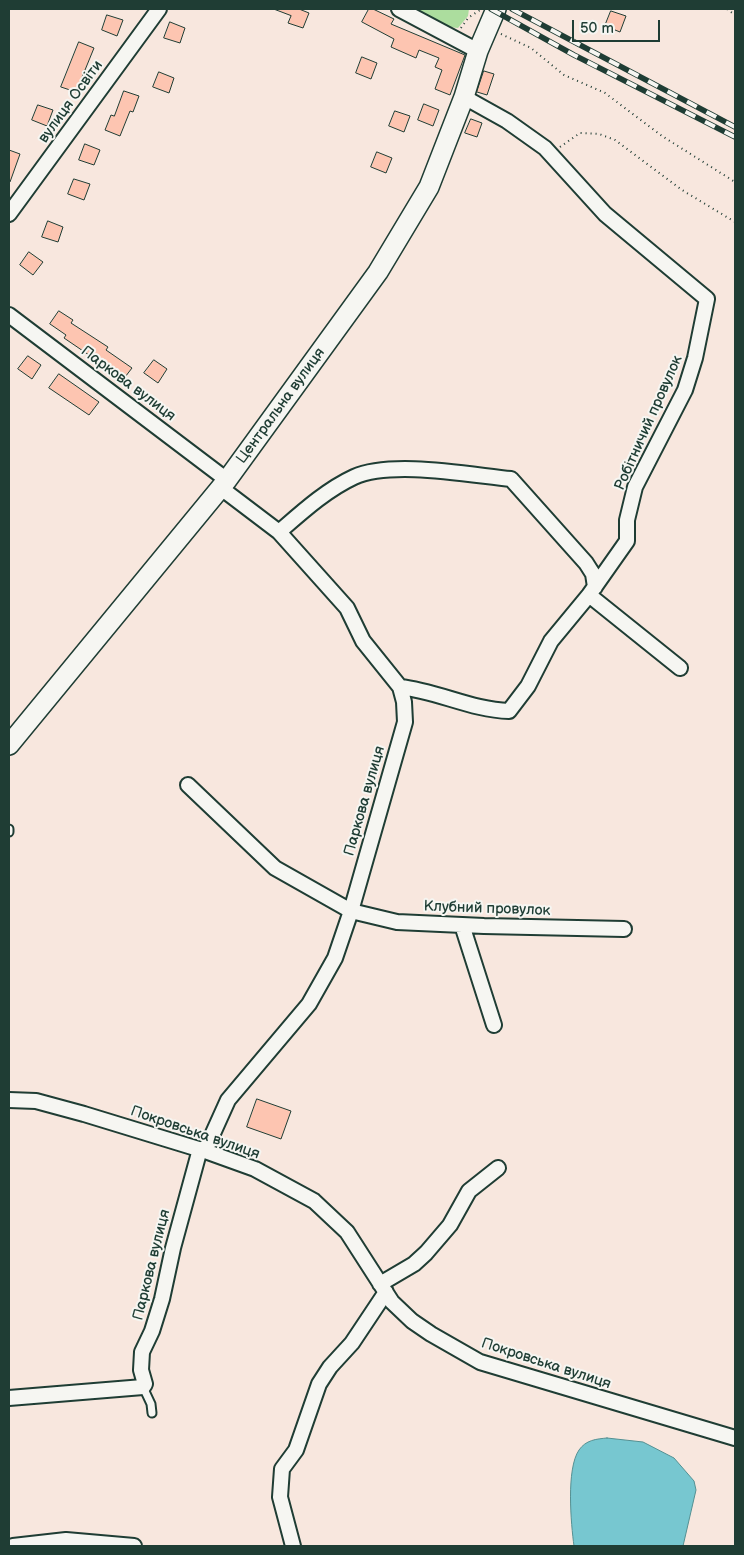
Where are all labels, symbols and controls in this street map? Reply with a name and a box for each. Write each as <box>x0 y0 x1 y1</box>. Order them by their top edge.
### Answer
scale bar <box>574 10 662 42</box>
text: 50 m <box>580 19 614 38</box>
street label: вулиця Освіти <box>35 57 107 147</box>
street label: Паркова вулиця <box>77 343 179 425</box>
street label: Центральна вулиця <box>233 345 329 467</box>
street label: Робітничий провулок <box>611 353 687 493</box>
street label: Паркова вулиця <box>341 744 389 858</box>
street label: Клубний провулок <box>423 898 551 920</box>
street label: Покровська вулиця <box>128 1102 262 1164</box>
street label: Паркова вулиця <box>130 1208 174 1322</box>
street label: Покровська вулиця <box>479 1335 613 1393</box>

